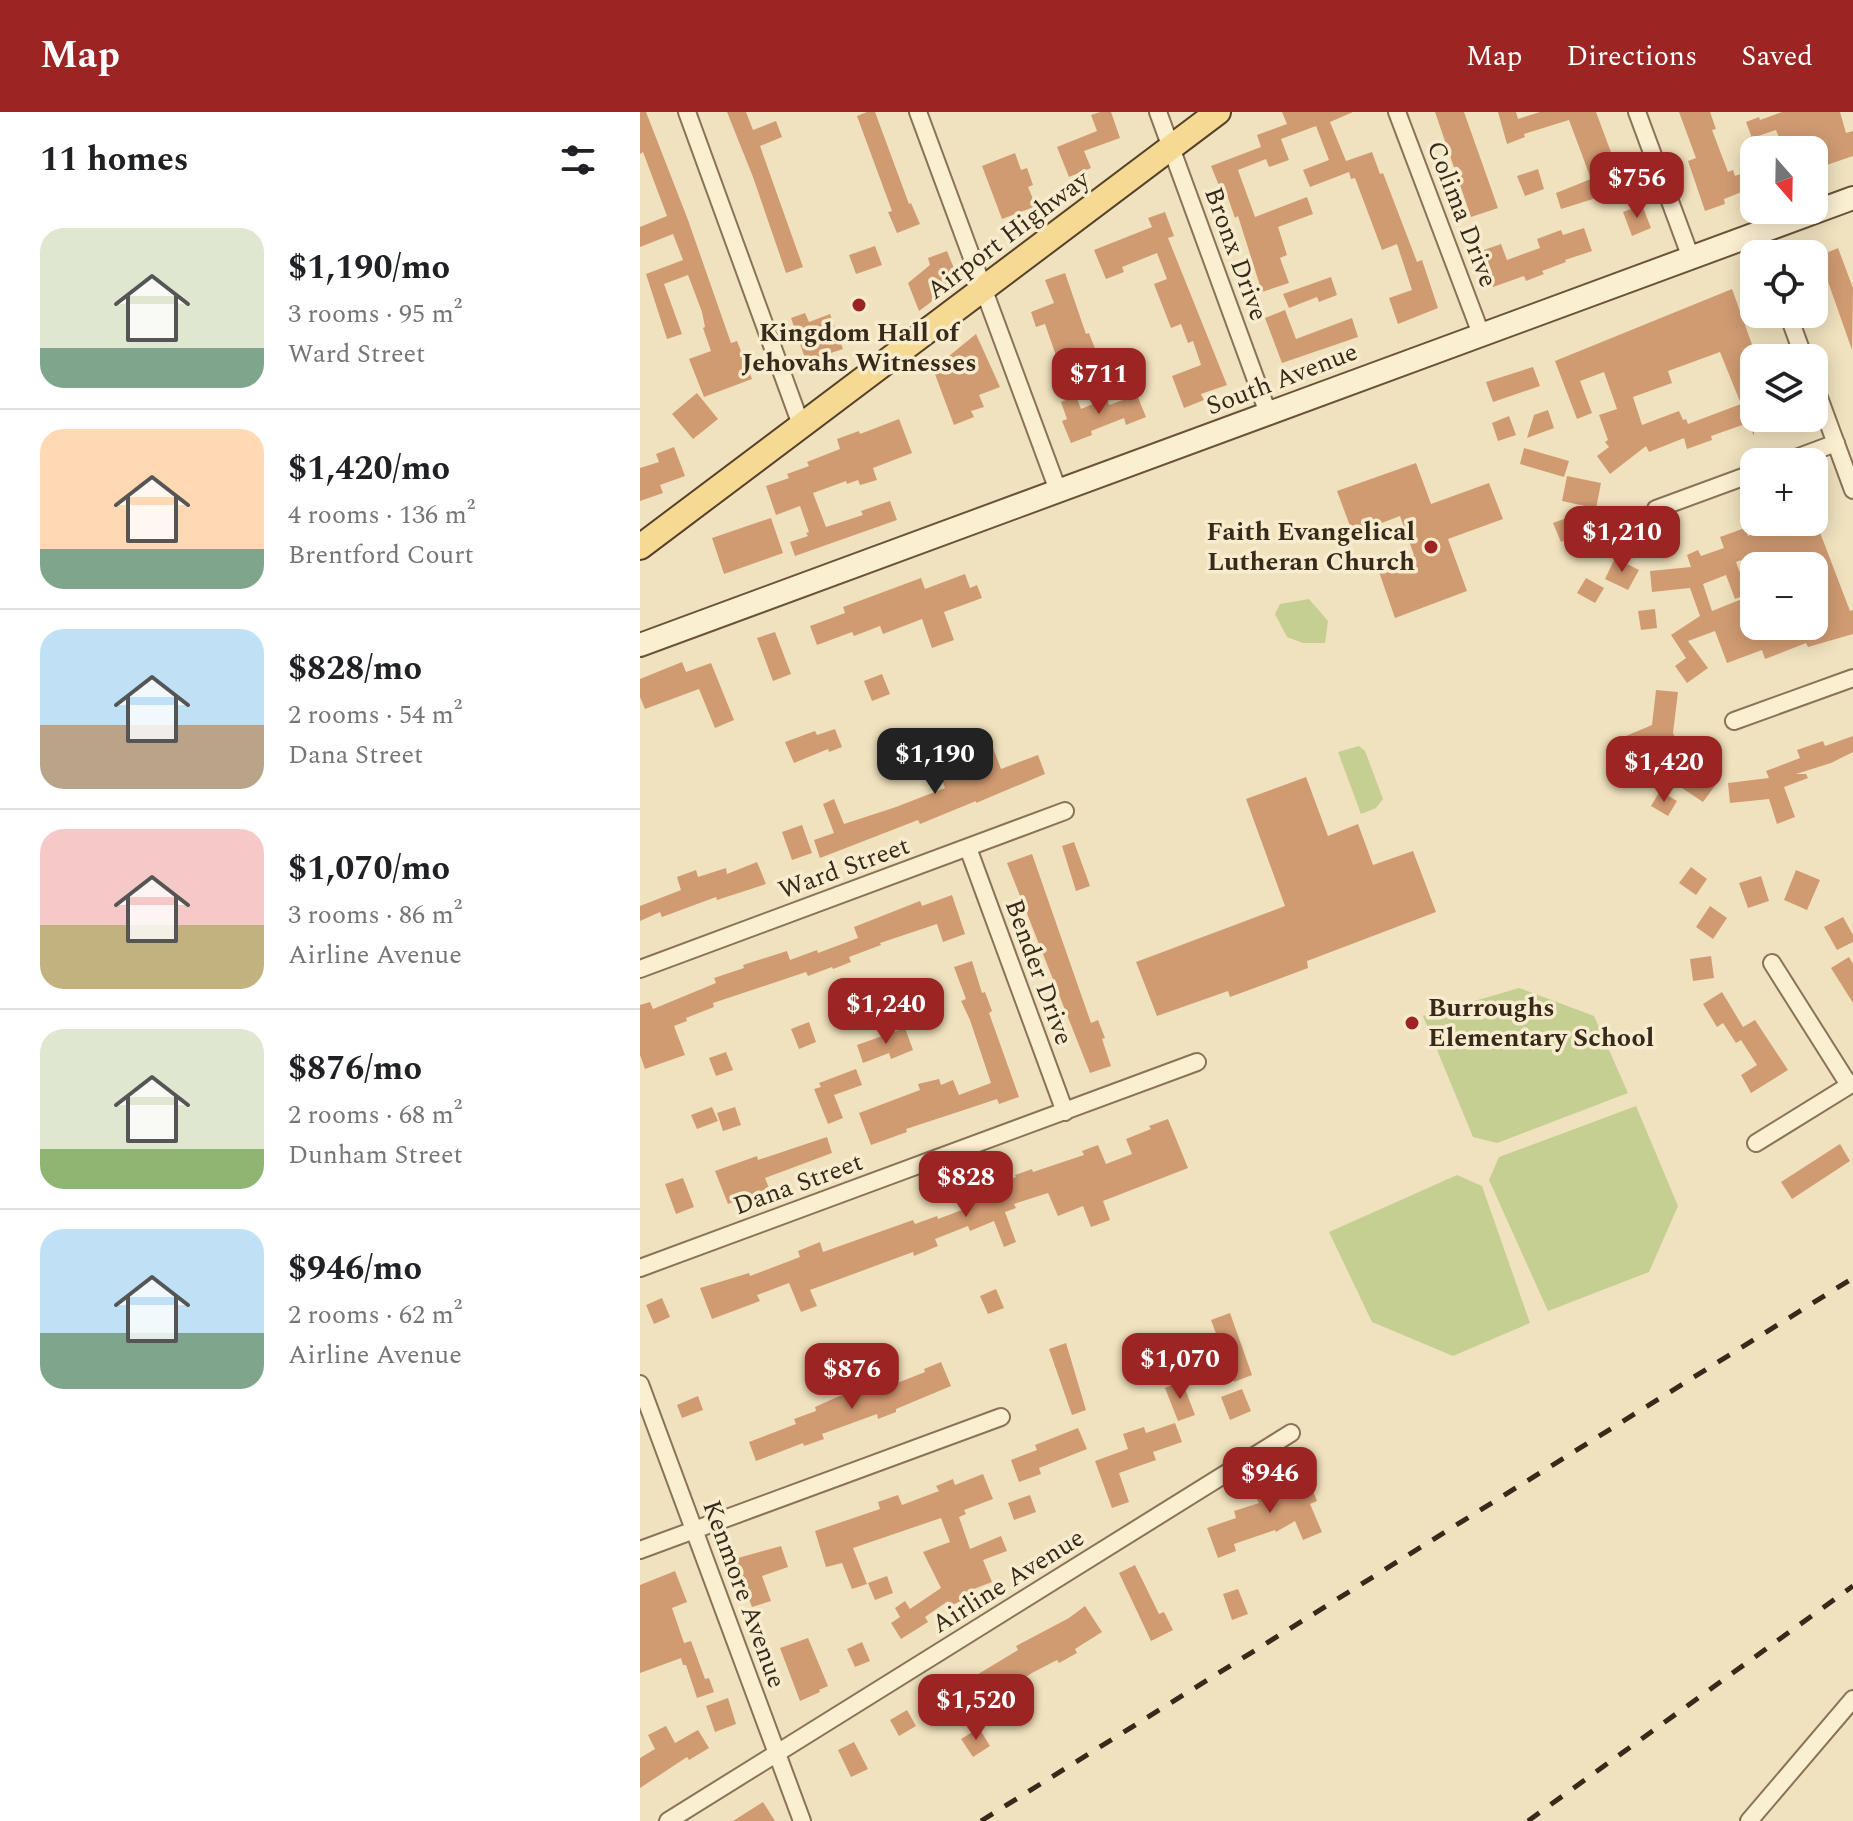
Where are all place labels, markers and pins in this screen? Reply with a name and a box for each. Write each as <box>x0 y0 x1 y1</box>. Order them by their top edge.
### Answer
pin: $756 <box>1590 152 1684 220</box>
marker: Kingdom Hall of Jehovahs Witnesses <box>850 296 868 314</box>
place label: Kingdom Hall of Jehovahs Witnesses <box>741 313 977 383</box>
pin: $711 <box>1052 348 1146 416</box>
pin: $1,210 <box>1557 506 1687 574</box>
place label: Faith Evangelical Lutheran Church <box>1206 512 1415 582</box>
marker: Faith Evangelical Lutheran Church <box>1422 538 1440 556</box>
pin: $1,190 <box>870 728 1000 796</box>
pin: $1,420 <box>1599 736 1729 804</box>
pin: $1,240 <box>821 978 951 1046</box>
place label: Burroughs Elementary School <box>1428 988 1654 1058</box>
marker: Burroughs Elementary School <box>1403 1014 1421 1032</box>
pin: $828 <box>919 1151 1013 1219</box>
pin: $1,070 <box>1115 1333 1245 1401</box>
pin: $876 <box>805 1343 899 1411</box>
pin: $946 <box>1223 1447 1317 1515</box>
pin: $1,520 <box>911 1674 1041 1742</box>

